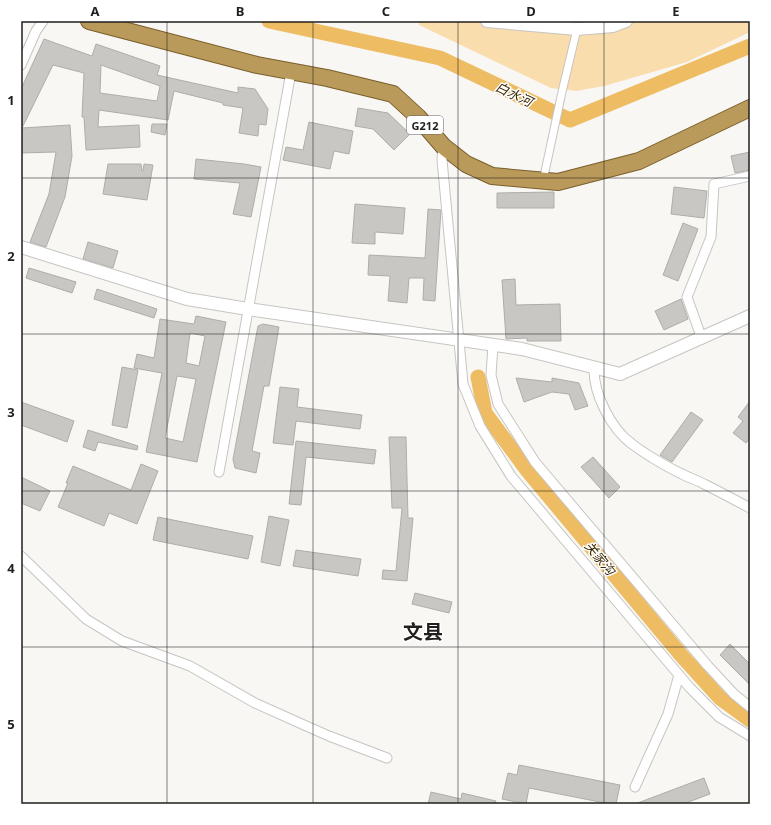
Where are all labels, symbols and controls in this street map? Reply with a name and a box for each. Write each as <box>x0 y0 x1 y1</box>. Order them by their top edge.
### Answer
text: A <box>91 2 100 20</box>
text: B <box>236 2 244 20</box>
text: C <box>382 2 390 20</box>
text: D <box>526 2 536 20</box>
text: E <box>672 2 680 20</box>
water label: 白水河 <box>493 77 538 112</box>
text: 1 <box>7 91 15 109</box>
road number: G212 <box>407 116 443 134</box>
text: 2 <box>7 247 15 265</box>
text: 3 <box>7 403 15 421</box>
water label: 关家沟 <box>581 537 621 580</box>
text: 4 <box>7 559 15 577</box>
district label: 文县 <box>403 618 443 645</box>
text: 5 <box>7 715 15 733</box>

